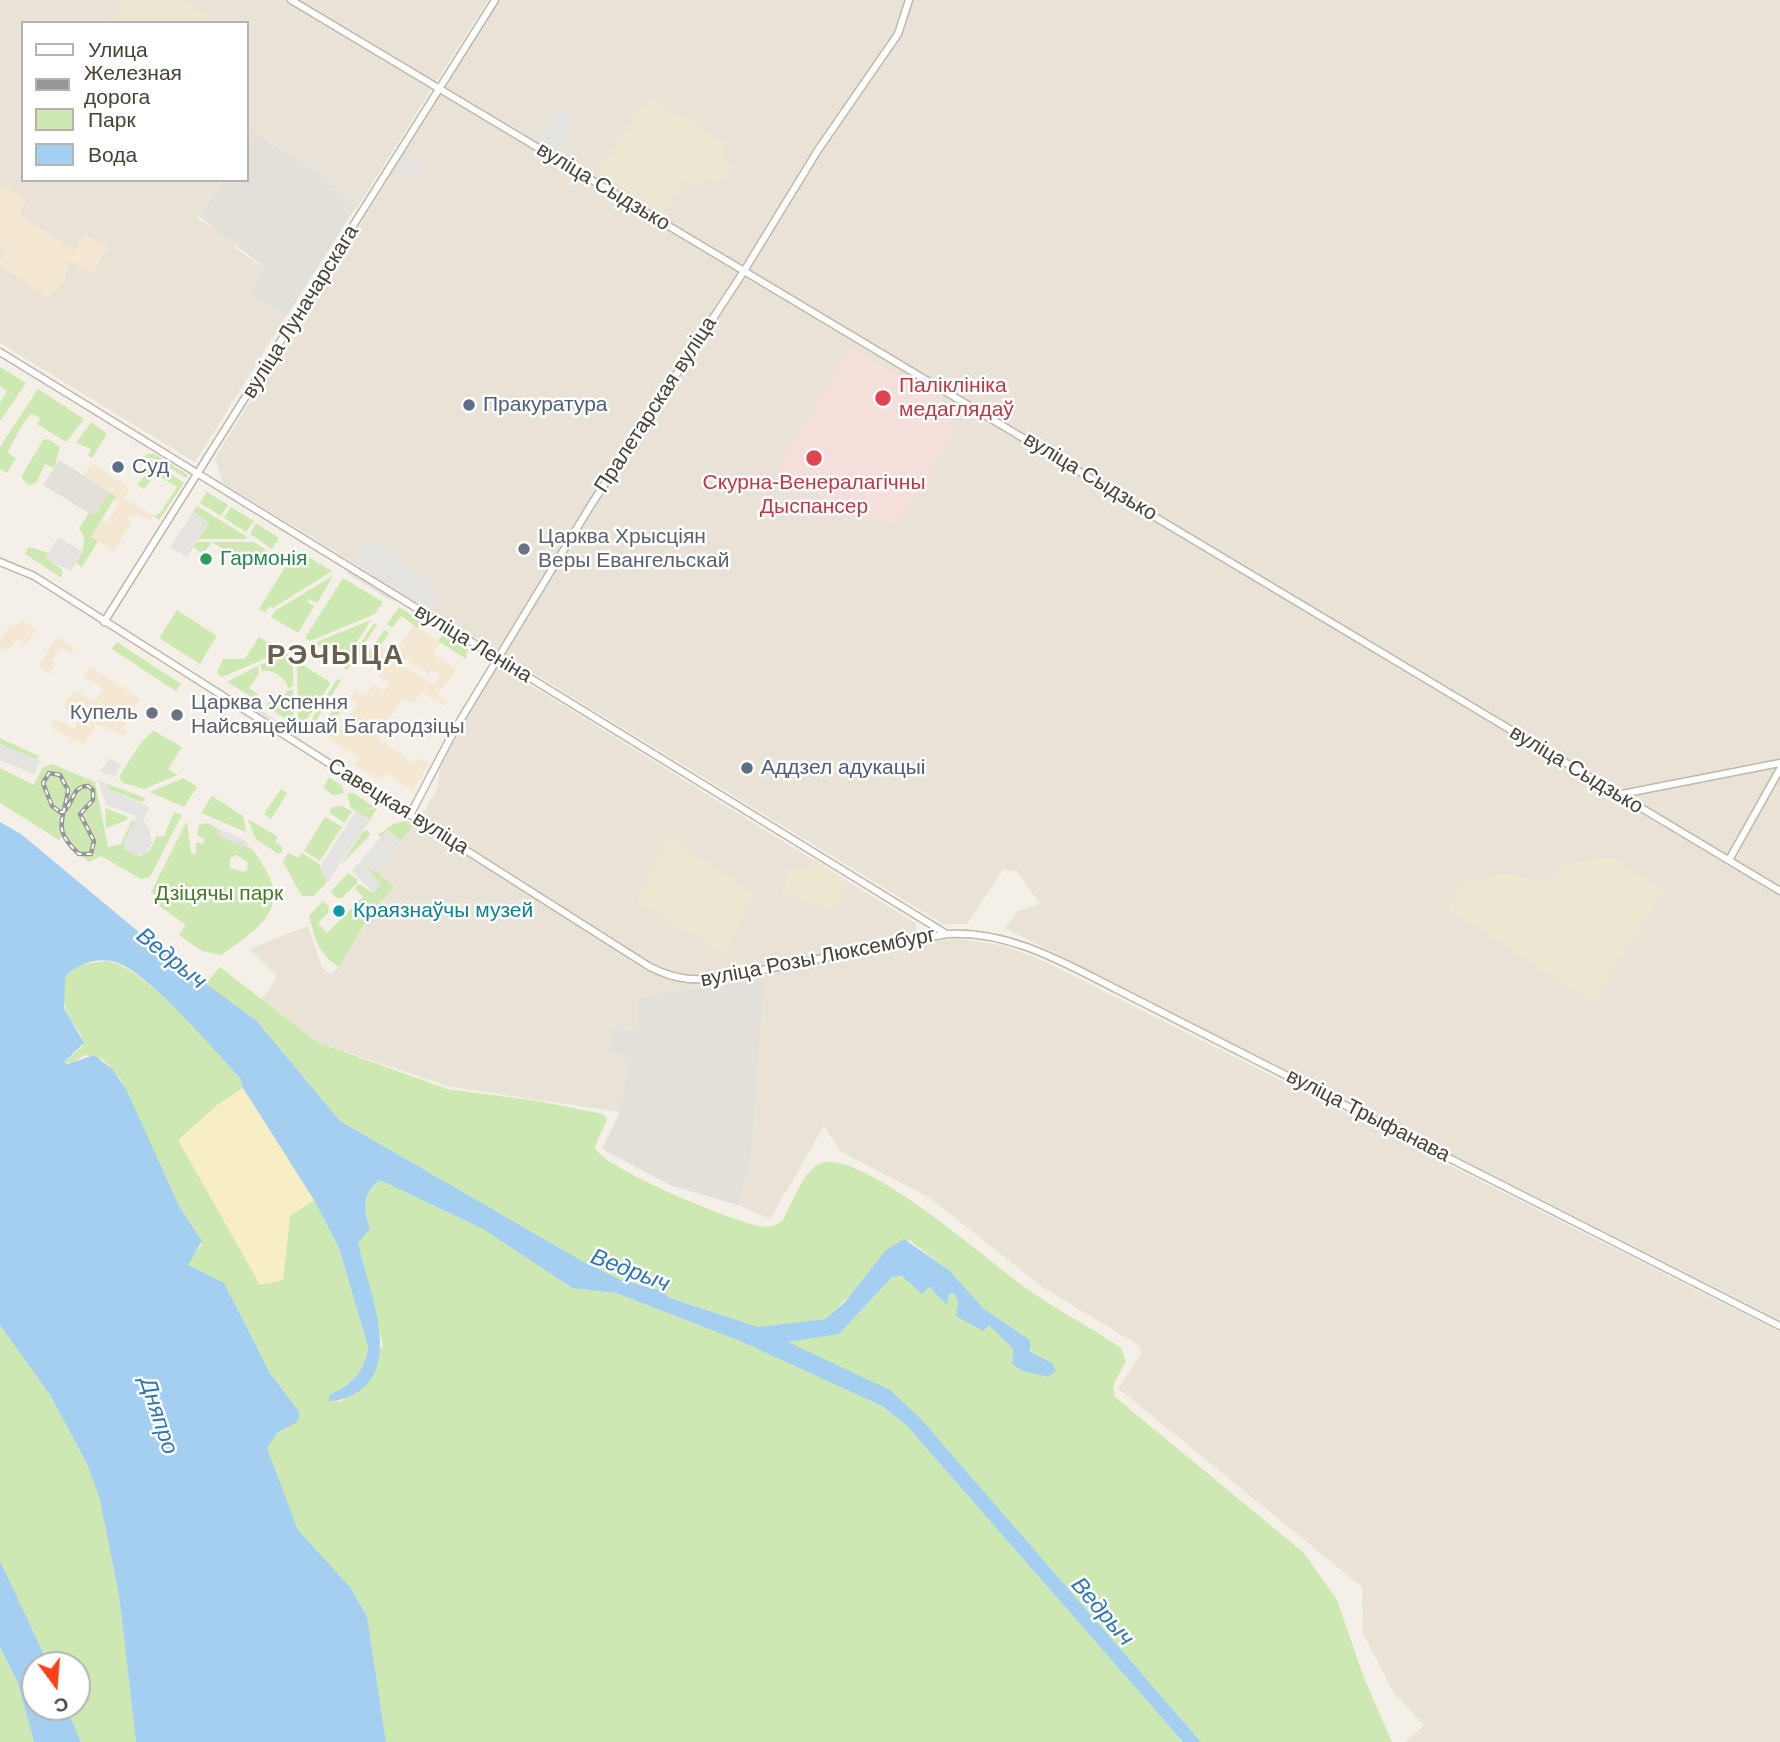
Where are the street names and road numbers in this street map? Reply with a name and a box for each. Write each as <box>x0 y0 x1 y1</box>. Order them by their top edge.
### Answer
street label: вуліца Сыдзько <box>532 137 674 237</box>
street label: вуліца Луначарскага <box>237 221 365 403</box>
street label: Пралетарская вуліца <box>590 312 722 498</box>
street label: вуліца Сыдзько <box>1019 427 1161 527</box>
street label: вуліца Леніна <box>410 599 536 689</box>
street label: вуліца Сыдзько <box>1505 720 1647 820</box>
street label: Савецкая вуліца <box>323 753 473 861</box>
street label: вуліца Розы Люксембург <box>698 923 938 993</box>
street label: вуліца Трыфанава <box>1282 1064 1454 1168</box>

